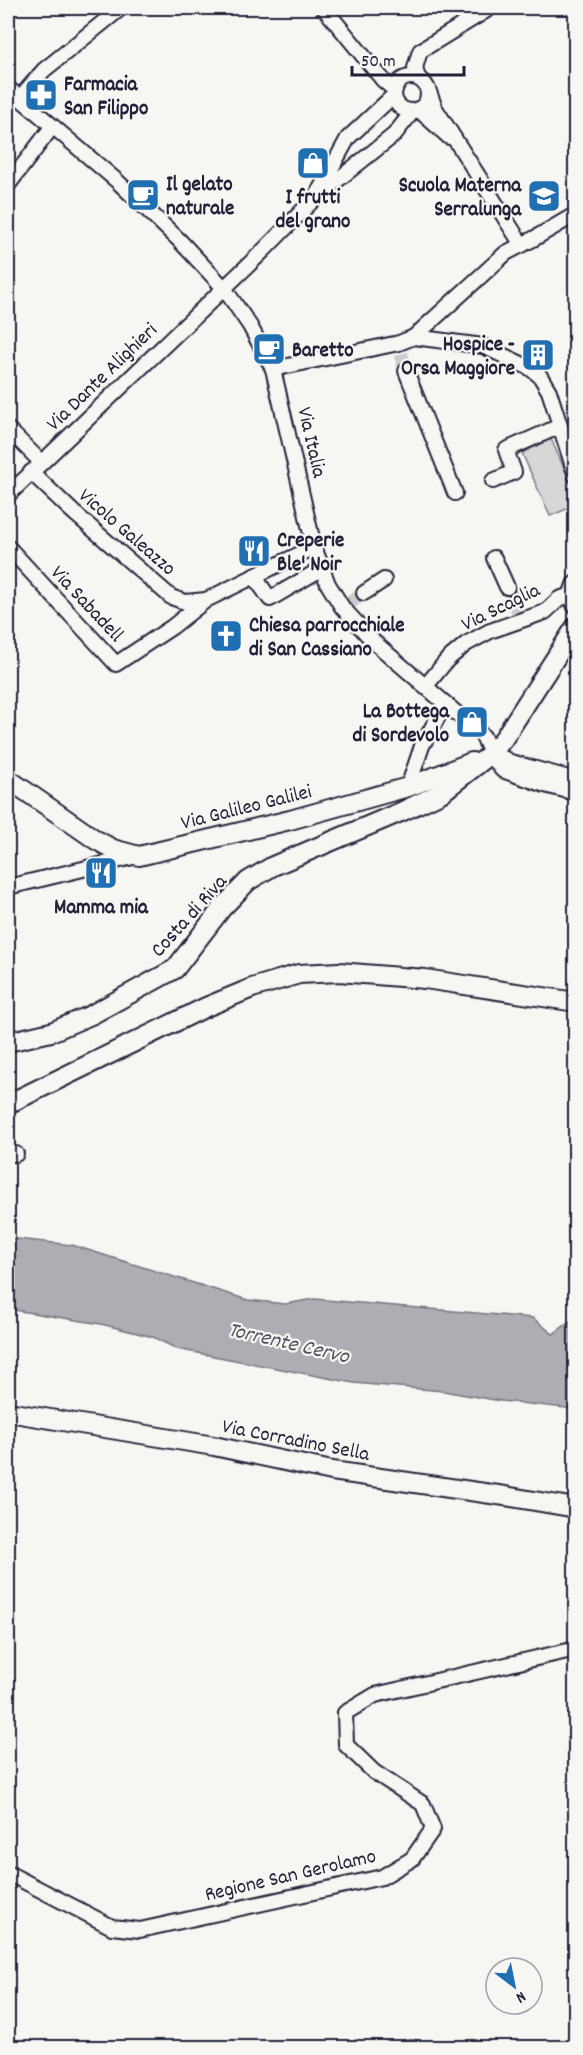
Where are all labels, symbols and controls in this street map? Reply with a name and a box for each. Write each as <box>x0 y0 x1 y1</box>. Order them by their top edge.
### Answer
scale bar <box>352 39 464 77</box>
text: 50 m <box>361 50 396 75</box>
place label: Farmacia San Filippo <box>64 71 148 125</box>
pharmacy icon: Farmacia San Filippo <box>23 77 59 113</box>
shop icon: I frutti del grano <box>295 145 331 181</box>
place label: Il gelato naturale <box>166 171 234 225</box>
place label: Scuola Materna Serralunga <box>399 172 522 226</box>
cafe icon: Il gelato naturale <box>125 177 161 213</box>
school or university icon: Scuola Materna Serralunga <box>526 178 562 214</box>
place label: I frutti del grano <box>276 184 350 238</box>
street label: Via Dante Alighieri <box>41 317 166 439</box>
cafe icon: Baretto <box>251 331 287 367</box>
place label: Hospice - Orsa Maggiore <box>401 331 515 385</box>
place label: Baretto <box>292 337 354 367</box>
building icon: Hospice - Orsa Maggiore <box>520 337 556 373</box>
street label: Via Italia <box>287 405 333 482</box>
street label: Vicolo Galeazzo <box>71 482 181 584</box>
place label: Creperie Ble' Noir <box>277 527 344 581</box>
restaurant icon: Creperie Ble' Noir <box>236 533 272 569</box>
street label: Via Sabadell <box>42 560 129 650</box>
street label: Via Scaglia <box>457 576 547 641</box>
place label: Chiesa parrocchiale di San Cassiano <box>249 612 404 666</box>
church icon: Chiesa parrocchiale di San Cassiano <box>208 618 244 654</box>
place label: La Bottega di Sordevolo <box>353 698 450 752</box>
shop icon: La Bottega di Sordevolo <box>454 704 490 740</box>
street label: Via Galileo Galilei <box>178 778 315 840</box>
restaurant icon: Mamma mia <box>83 855 119 891</box>
street label: Costa di Riva <box>145 868 236 965</box>
place label: Mamma mia <box>54 894 149 924</box>
water label: Torrente Cervo <box>225 1315 353 1374</box>
street label: Via Corradino Sella <box>219 1413 373 1471</box>
street label: Regione San Gerolamo <box>202 1843 379 1911</box>
north arrow <box>484 1956 544 2016</box>
text: N <box>511 1985 530 2008</box>

